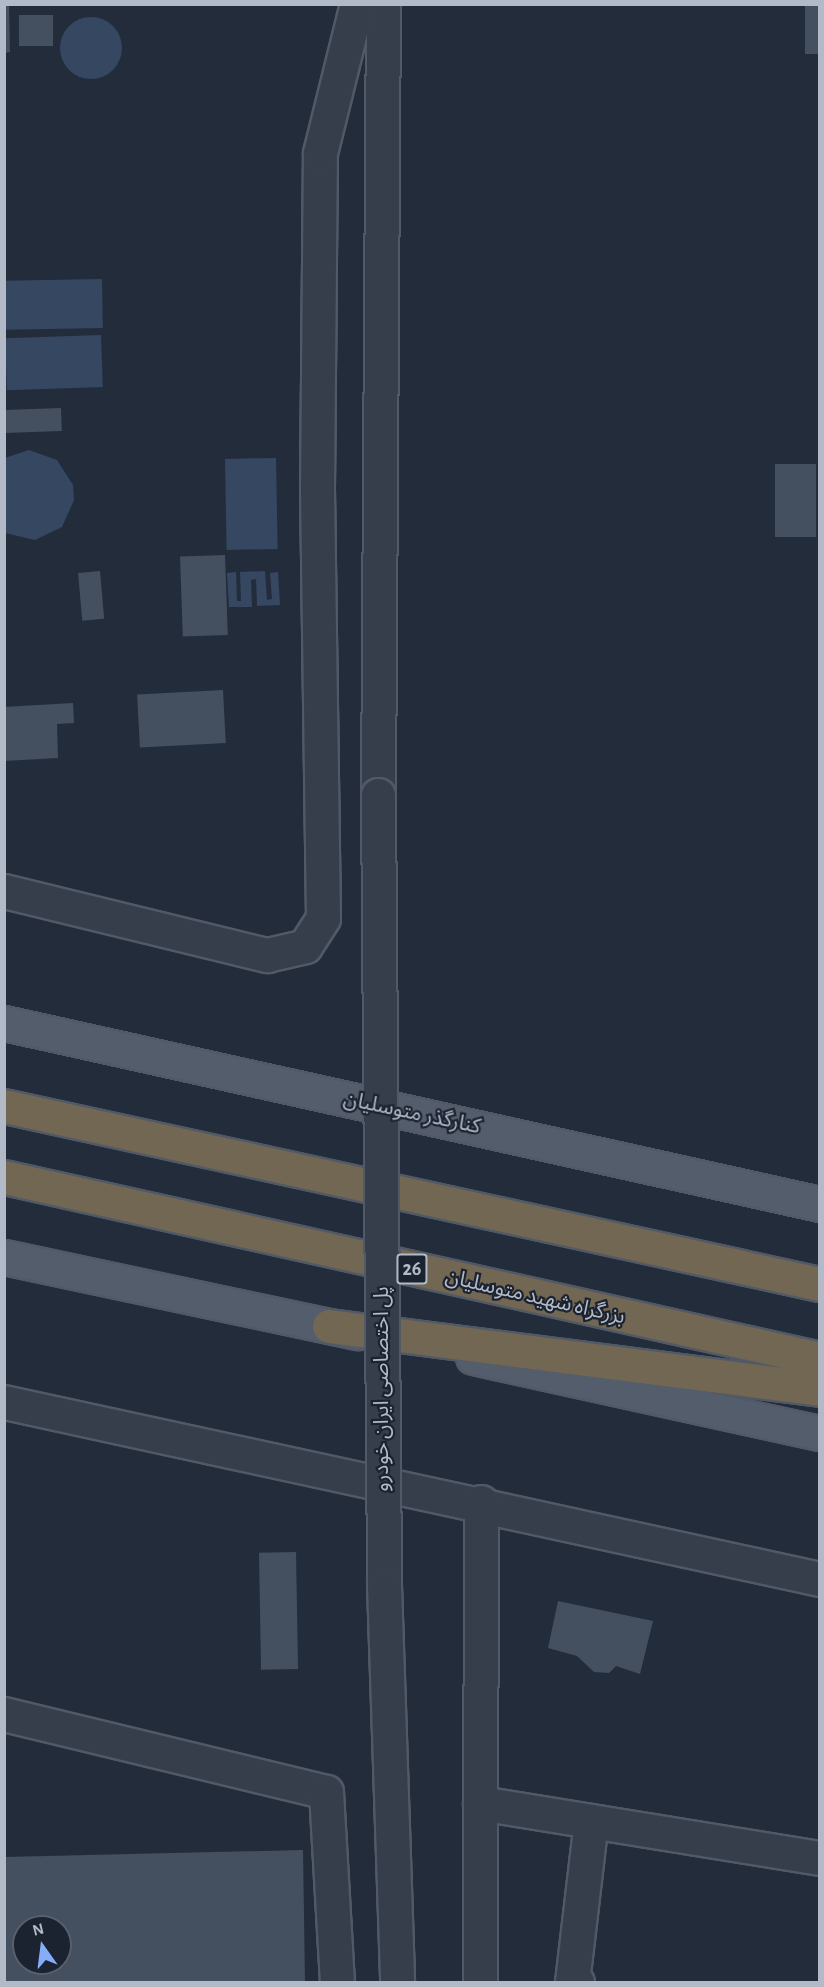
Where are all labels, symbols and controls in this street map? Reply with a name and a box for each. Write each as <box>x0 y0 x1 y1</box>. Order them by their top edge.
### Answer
street label: کنارگذر متوسلیان <box>341 1086 483 1140</box>
road number: 26 <box>396 1252 428 1286</box>
street label: بزرگراه شهید متوسلیان <box>443 1264 627 1330</box>
street label: پل اختصاصی ایران خودرو <box>369 1286 395 1492</box>
north arrow <box>12 1915 72 1975</box>
text: N <box>31 1920 45 1939</box>

